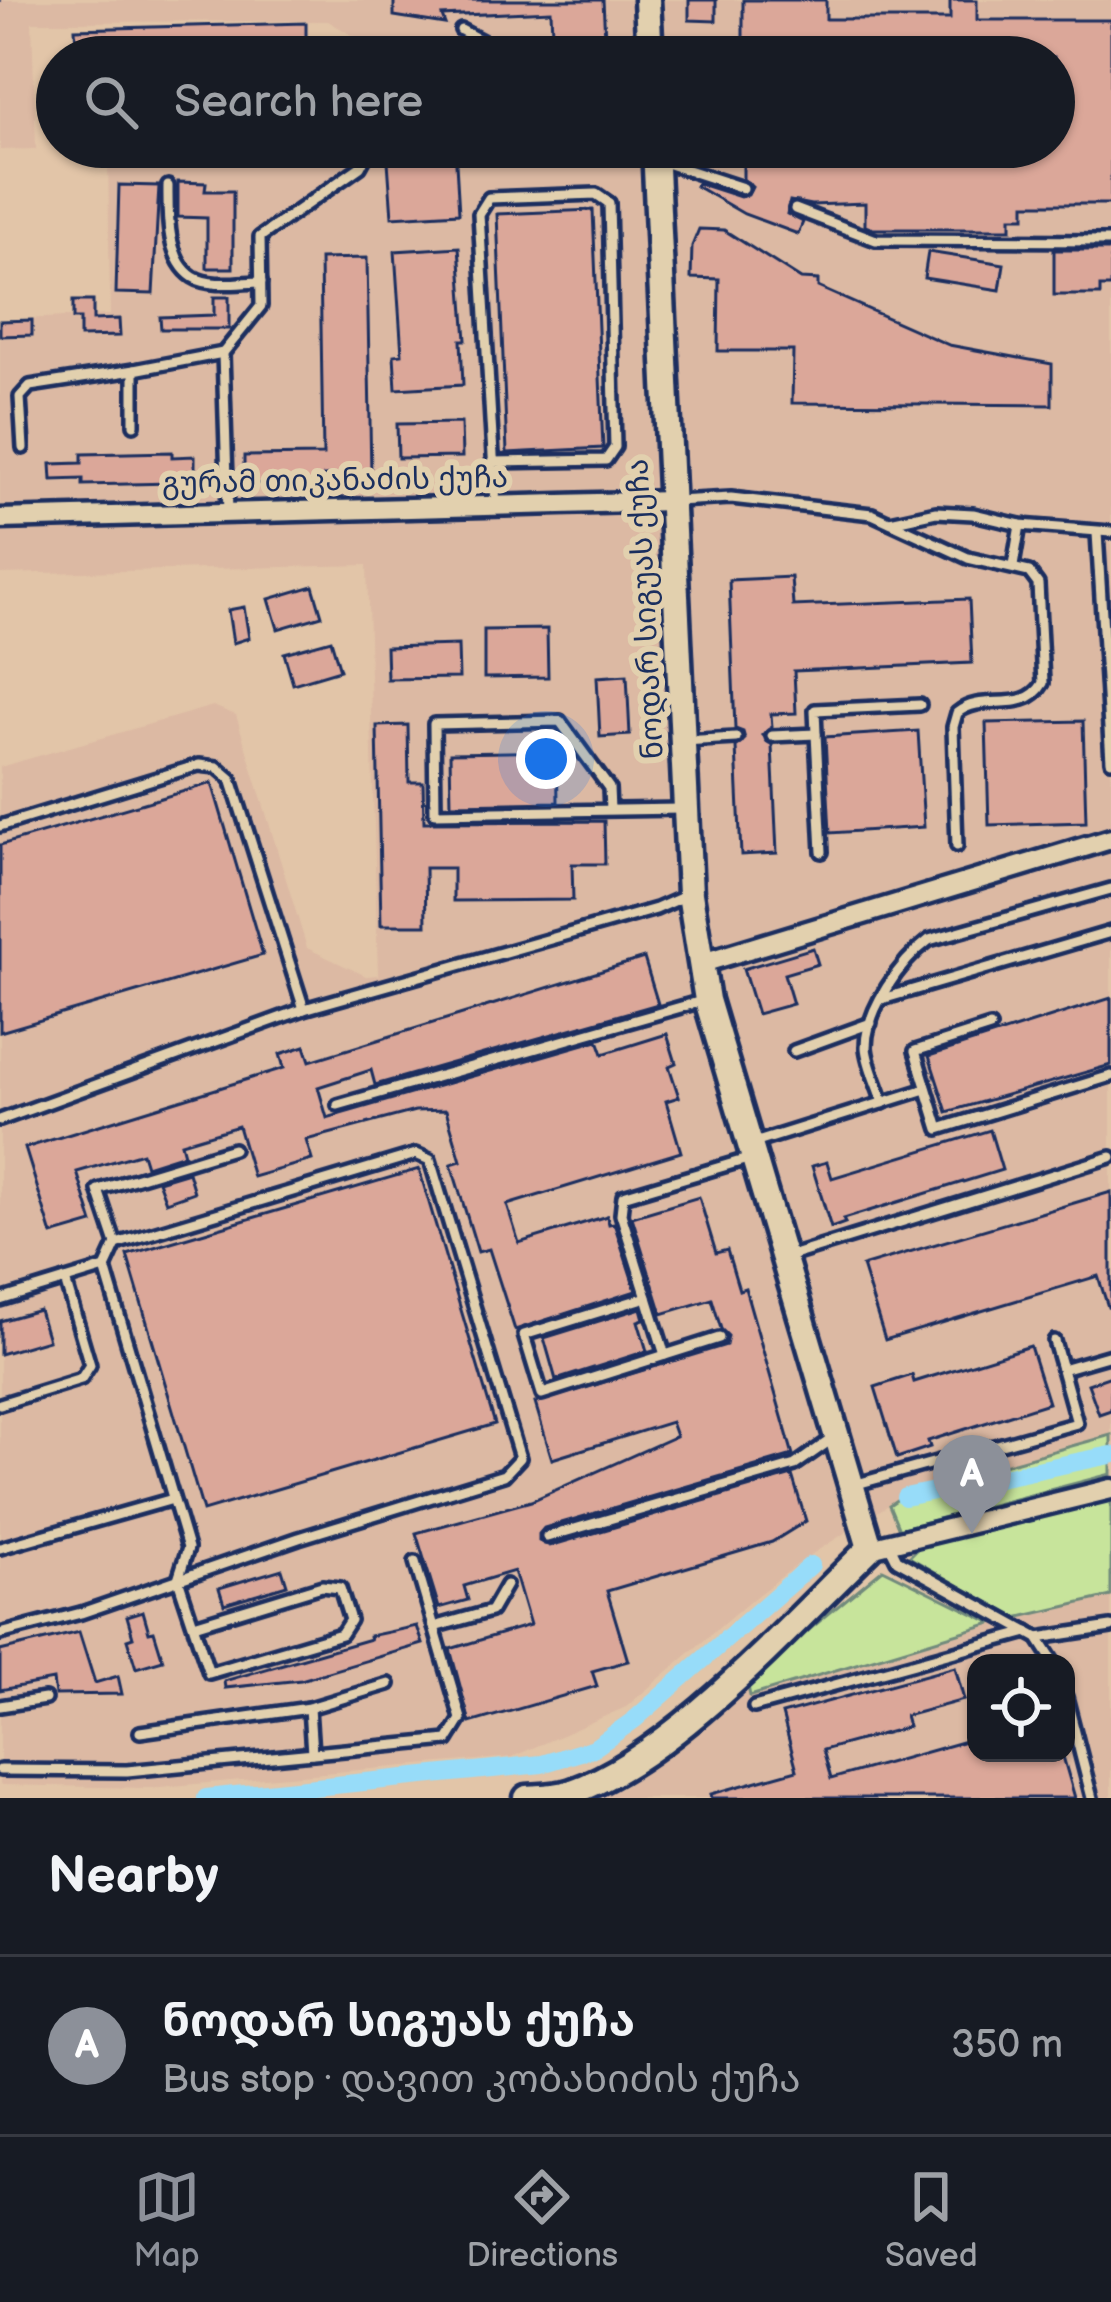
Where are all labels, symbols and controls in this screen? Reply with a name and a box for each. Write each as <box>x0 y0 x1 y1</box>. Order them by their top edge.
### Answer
search box <box>36 36 1075 168</box>
icon: search <box>78 69 144 135</box>
text: Search here <box>174 75 423 130</box>
street label: ნოდარ სიგუას ქუჩა <box>620 458 672 760</box>
street label: გურამ თიკანაძის ქუჩა <box>162 460 508 502</box>
your location <box>516 729 576 789</box>
pin: A <box>933 1435 1011 1534</box>
map controls <box>967 1654 1075 1762</box>
button: locate <box>967 1654 1075 1762</box>
text: Nearby <box>48 1846 219 1907</box>
text: ნოდარ სიგუას ქუჩა <box>162 1995 635 2050</box>
text: A <box>75 2022 99 2069</box>
text: 350 m <box>951 2022 1063 2069</box>
text: Bus stop · დავით კობახიძის ქუჩა <box>162 2057 801 2104</box>
tab: Map <box>133 2164 200 2276</box>
tab: Directions <box>466 2164 618 2276</box>
tab: Saved <box>885 2164 978 2276</box>

